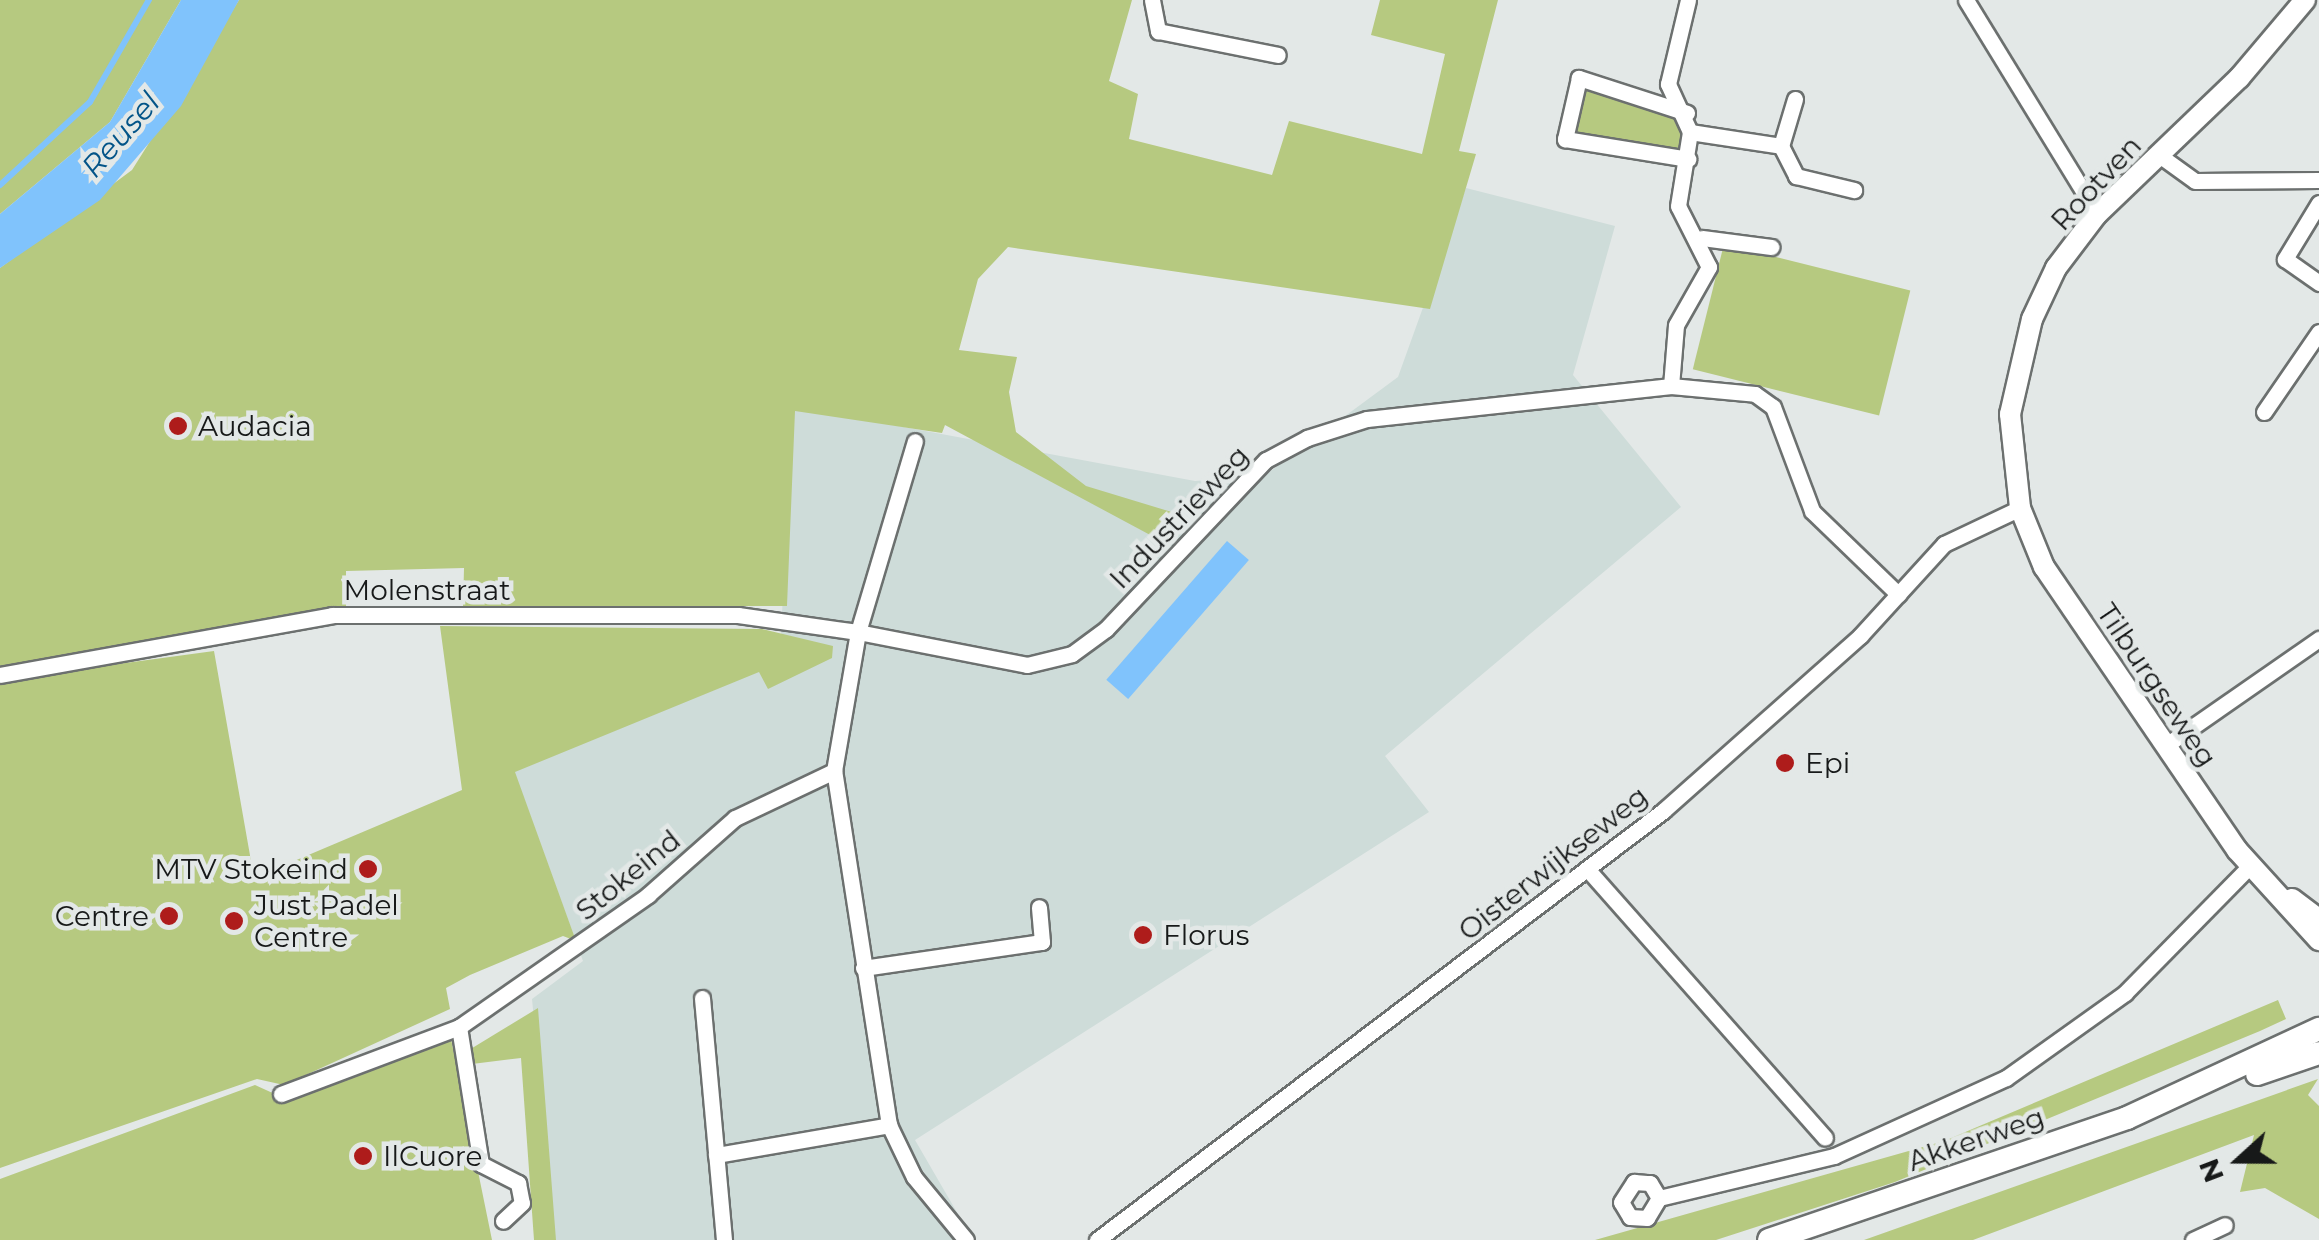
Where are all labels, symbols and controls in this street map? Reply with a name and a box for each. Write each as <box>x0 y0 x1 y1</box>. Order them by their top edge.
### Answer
water label: Reusel <box>74 85 168 185</box>
street label: Rootven <box>2044 129 2148 237</box>
place label: Audacia <box>198 409 312 443</box>
marker: Audacia <box>167 415 189 437</box>
street label: Industrieweg <box>1102 439 1256 595</box>
street label: Molenstraat <box>343 573 511 607</box>
street label: Tilburgseweg <box>2090 597 2224 773</box>
place label: Epi <box>1805 746 1850 780</box>
marker: Epi <box>1774 752 1796 774</box>
street label: Oisterwijkseweg <box>1452 779 1654 947</box>
street label: Stokeind <box>569 823 687 927</box>
place label: MTV Stokeind <box>154 852 348 886</box>
marker: MTV Stokeind <box>357 858 379 880</box>
place label: Just Padel Centre <box>254 888 399 954</box>
place label: Centre <box>55 899 149 933</box>
marker: Centre <box>158 905 180 927</box>
marker: Just Padel Centre <box>223 910 245 932</box>
place label: Florus <box>1163 918 1250 952</box>
marker: Florus <box>1132 924 1154 946</box>
street label: Akkerweg <box>1903 1100 2049 1178</box>
north arrow <box>2189 1110 2289 1210</box>
place label: IlCuore <box>383 1139 482 1173</box>
marker: IlCuore <box>352 1145 374 1167</box>
text: N <box>2191 1154 2231 1187</box>

